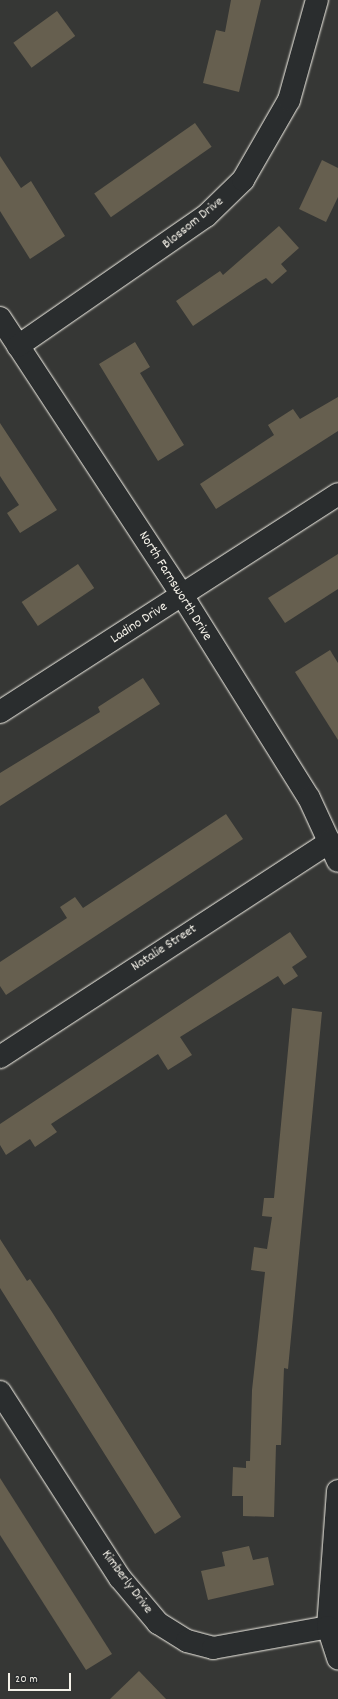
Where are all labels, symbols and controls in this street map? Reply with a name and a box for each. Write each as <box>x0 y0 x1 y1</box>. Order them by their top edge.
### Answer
street label: Blossom Drive <box>159 193 227 253</box>
street label: North Farnsworth Drive <box>135 528 215 644</box>
street label: Ladino Drive <box>107 598 171 648</box>
street label: Natalie Street <box>128 921 200 975</box>
street label: Kimberly Drive <box>98 1547 156 1617</box>
scale bar <box>10 1665 73 1691</box>
text: 20 m <box>15 1671 38 1688</box>

